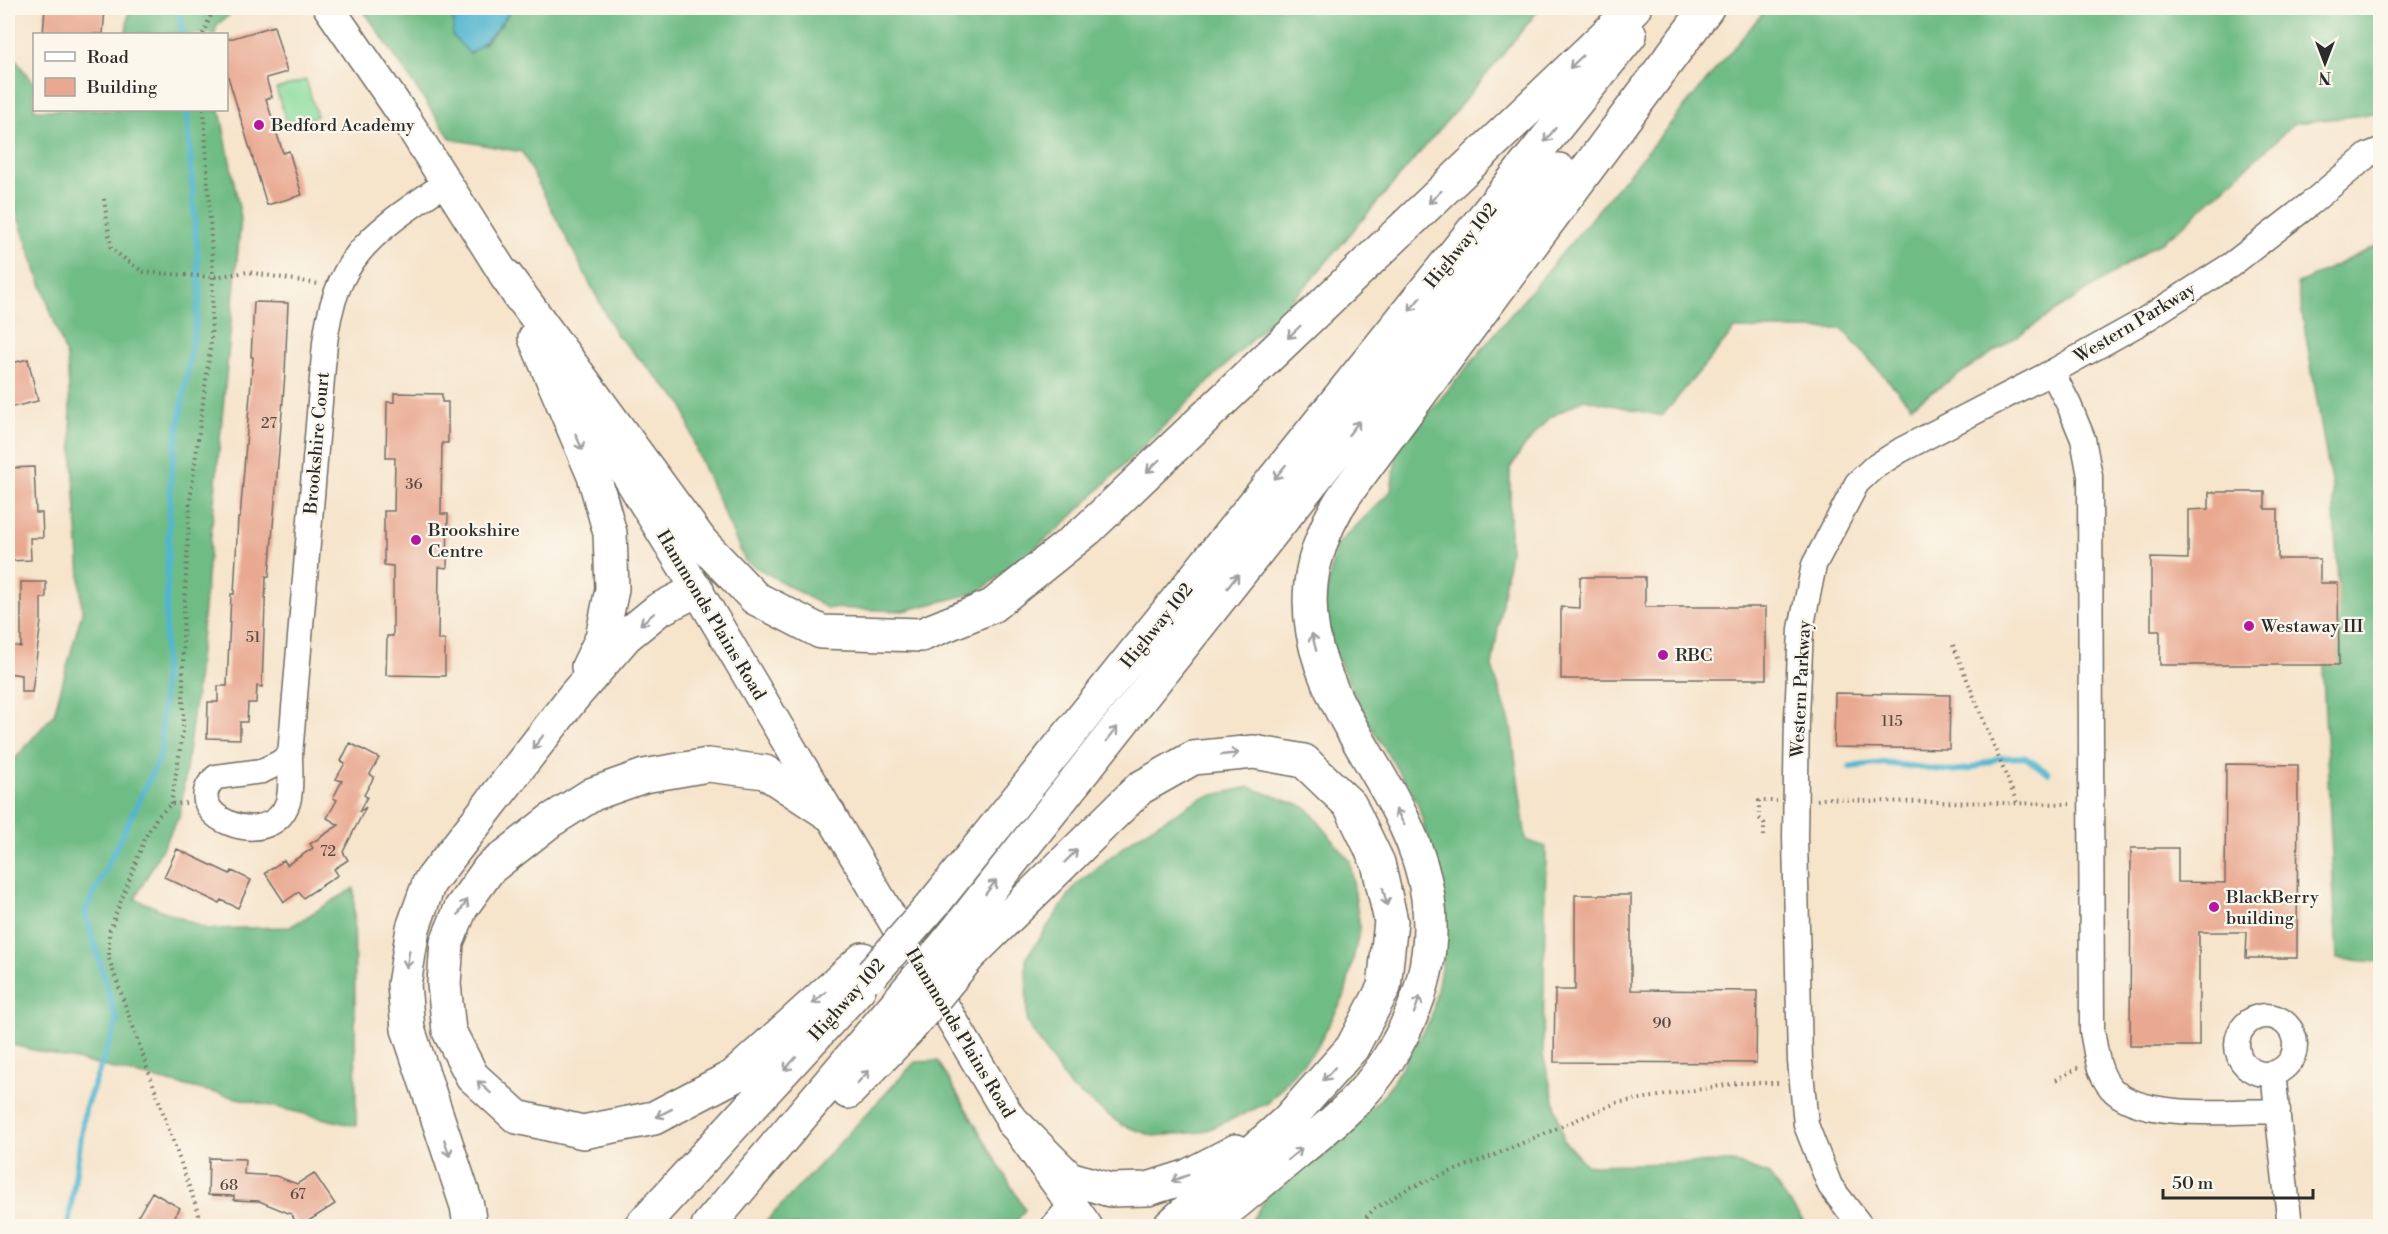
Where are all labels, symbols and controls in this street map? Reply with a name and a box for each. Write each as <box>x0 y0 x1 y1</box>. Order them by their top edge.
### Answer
legend <box>33 33 228 111</box>
north arrow <box>2295 33 2355 93</box>
text: Road <box>87 46 130 69</box>
one-way arrow <box>1569 55 1584 70</box>
text: N <box>2318 67 2331 87</box>
text: Building <box>86 76 158 99</box>
place label: Bedford Academy <box>270 114 415 137</box>
marker: Bedford Academy <box>252 118 266 132</box>
one-way arrow <box>1543 127 1556 143</box>
one-way arrow <box>1428 190 1443 204</box>
street label: Highway 102 <box>1420 199 1502 293</box>
street label: Western Parkway <box>2069 278 2200 369</box>
one-way arrow <box>1408 295 1421 311</box>
one-way arrow <box>1287 325 1302 339</box>
street label: Brookshire Court <box>299 370 335 516</box>
house number: 27 <box>261 414 277 433</box>
one-way arrow <box>1347 420 1360 436</box>
one-way arrow <box>574 432 586 450</box>
one-way arrow <box>1146 459 1161 474</box>
one-way arrow <box>1273 464 1286 480</box>
house number: 36 <box>405 475 423 494</box>
place label: Brookshire Centre <box>427 519 520 563</box>
street label: Hammonds Plains Road <box>651 526 771 705</box>
marker: Brookshire Centre <box>409 533 423 547</box>
one-way arrow <box>1227 573 1240 589</box>
street label: Highway 102 <box>1116 579 1198 673</box>
one-way arrow <box>640 612 655 626</box>
place label: Westaway III <box>2260 615 2364 638</box>
street label: Western Parkway <box>1786 619 1816 759</box>
marker: Westaway III <box>2242 619 2256 633</box>
house number: 51 <box>246 628 261 647</box>
one-way arrow <box>1307 633 1319 652</box>
place label: RBC <box>1675 644 1712 667</box>
marker: RBC <box>1656 648 1670 662</box>
house number: 115 <box>1881 712 1903 731</box>
one-way arrow <box>1106 726 1119 742</box>
one-way arrow <box>532 734 545 750</box>
one-way arrow <box>1220 749 1240 760</box>
one-way arrow <box>1394 808 1405 826</box>
house number: 72 <box>320 842 336 861</box>
one-way arrow <box>1064 848 1079 863</box>
one-way arrow <box>985 879 998 895</box>
one-way arrow <box>1380 886 1391 906</box>
place label: BlackBerry building <box>2225 886 2319 930</box>
one-way arrow <box>457 899 469 916</box>
marker: BlackBerry building <box>2207 900 2221 914</box>
street label: Hammonds Plains Road <box>900 944 1020 1123</box>
one-way arrow <box>402 949 413 969</box>
street label: Highway 102 <box>804 954 890 1046</box>
one-way arrow <box>812 991 827 1005</box>
one-way arrow <box>1412 996 1423 1015</box>
house number: 90 <box>1652 1014 1672 1033</box>
one-way arrow <box>783 1056 797 1071</box>
one-way arrow <box>1322 1066 1336 1081</box>
one-way arrow <box>856 1070 870 1085</box>
one-way arrow <box>477 1080 492 1094</box>
one-way arrow <box>655 1108 673 1119</box>
one-way arrow <box>442 1138 453 1157</box>
one-way arrow <box>1287 1147 1303 1160</box>
scale bar <box>2163 1162 2313 1200</box>
text: 50 m <box>2172 1172 2214 1195</box>
one-way arrow <box>1171 1174 1190 1185</box>
house number: 68 <box>220 1176 238 1195</box>
house number: 67 <box>290 1185 306 1204</box>

